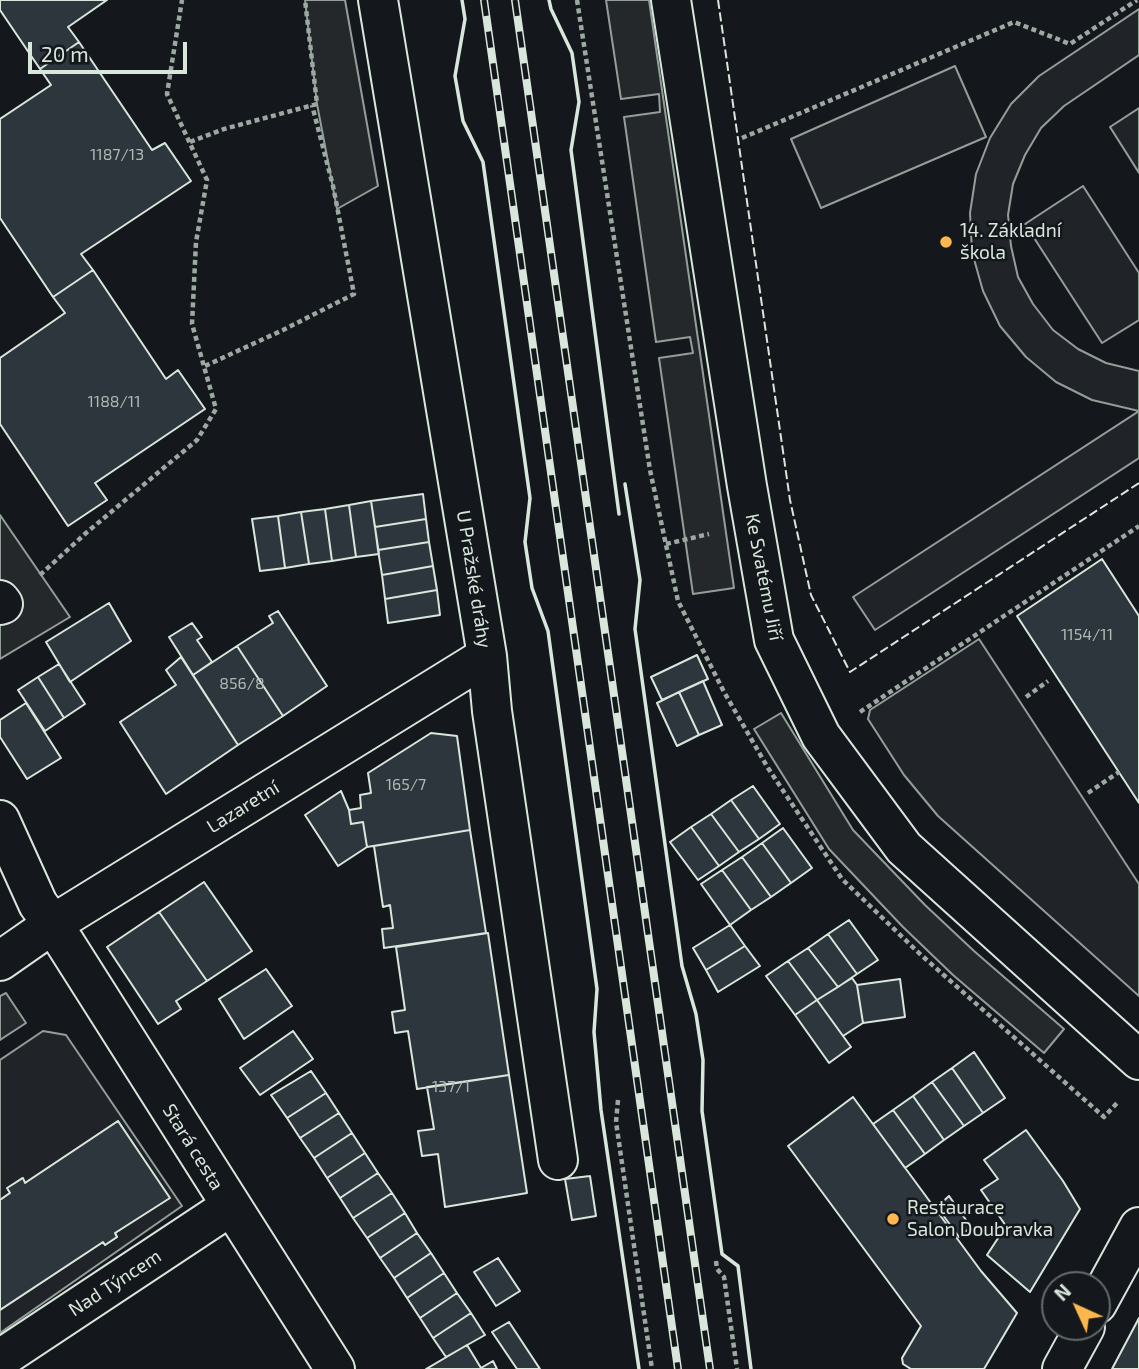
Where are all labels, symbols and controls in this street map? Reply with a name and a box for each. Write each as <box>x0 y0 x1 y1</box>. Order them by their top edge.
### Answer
scale bar <box>32 28 191 72</box>
text: 20 m <box>41 41 89 66</box>
house number: 1187/13 <box>90 145 144 165</box>
place label: 14. Základní škola <box>960 220 1061 264</box>
marker: 14. Základní škola <box>938 234 954 250</box>
house number: 1188/11 <box>87 392 141 412</box>
street label: U Pražské dráhy <box>452 508 496 650</box>
street label: Ke Svatému Jiří <box>740 511 788 643</box>
house number: 1154/11 <box>1061 625 1113 645</box>
house number: 856/8 <box>219 674 265 694</box>
house number: 165/7 <box>386 775 426 795</box>
street label: Lazaretní <box>203 776 283 838</box>
house number: 137/1 <box>432 1077 470 1097</box>
street label: Stará cesta <box>158 1100 228 1194</box>
place label: Restaurace Salon Doubravka <box>907 1197 1053 1241</box>
marker: Restaurace Salon Doubravka <box>885 1211 901 1227</box>
street label: Nad Týncem <box>64 1245 166 1321</box>
north arrow <box>1041 1271 1111 1341</box>
text: N <box>1049 1279 1075 1305</box>

